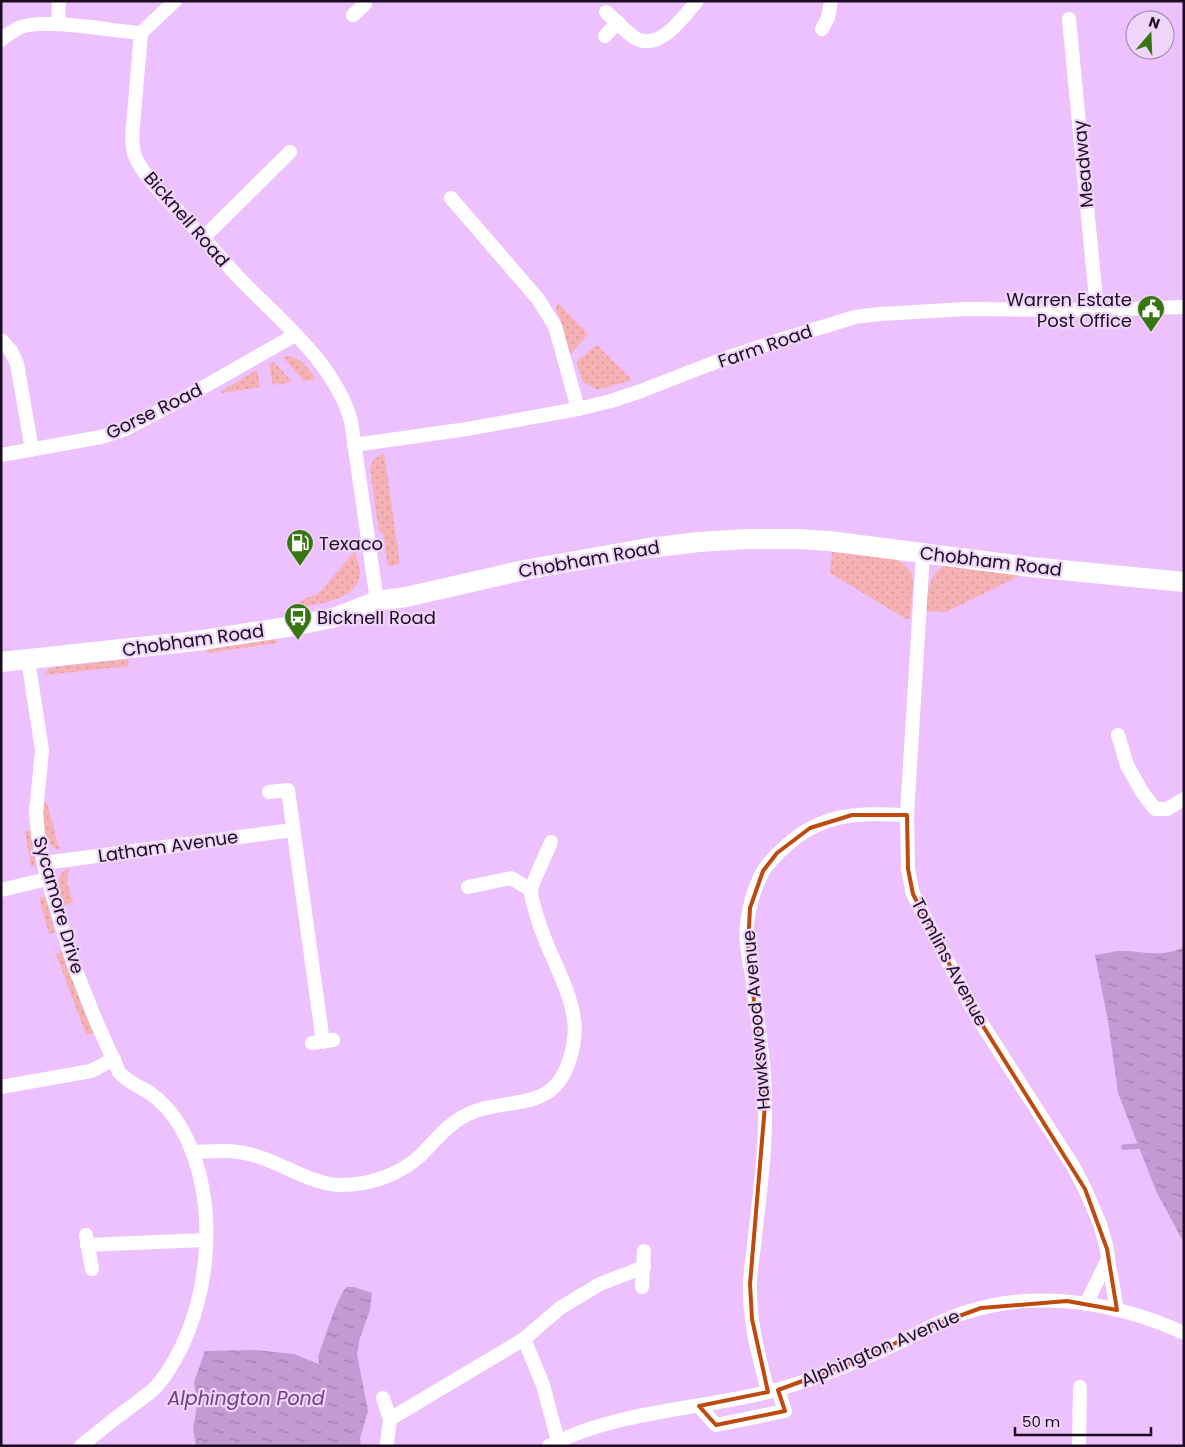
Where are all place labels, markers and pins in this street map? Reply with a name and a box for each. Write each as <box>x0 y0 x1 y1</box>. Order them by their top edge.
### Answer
place label: Warren Estate Post Office <box>1006 287 1132 333</box>
public building icon: Warren Estate Post Office <box>1136 294 1166 333</box>
fuel station icon: Texaco <box>285 528 315 567</box>
place label: Texaco <box>319 531 383 556</box>
bus stop icon: Bicknell Road <box>283 602 313 641</box>
place label: Bicknell Road <box>317 605 436 630</box>

